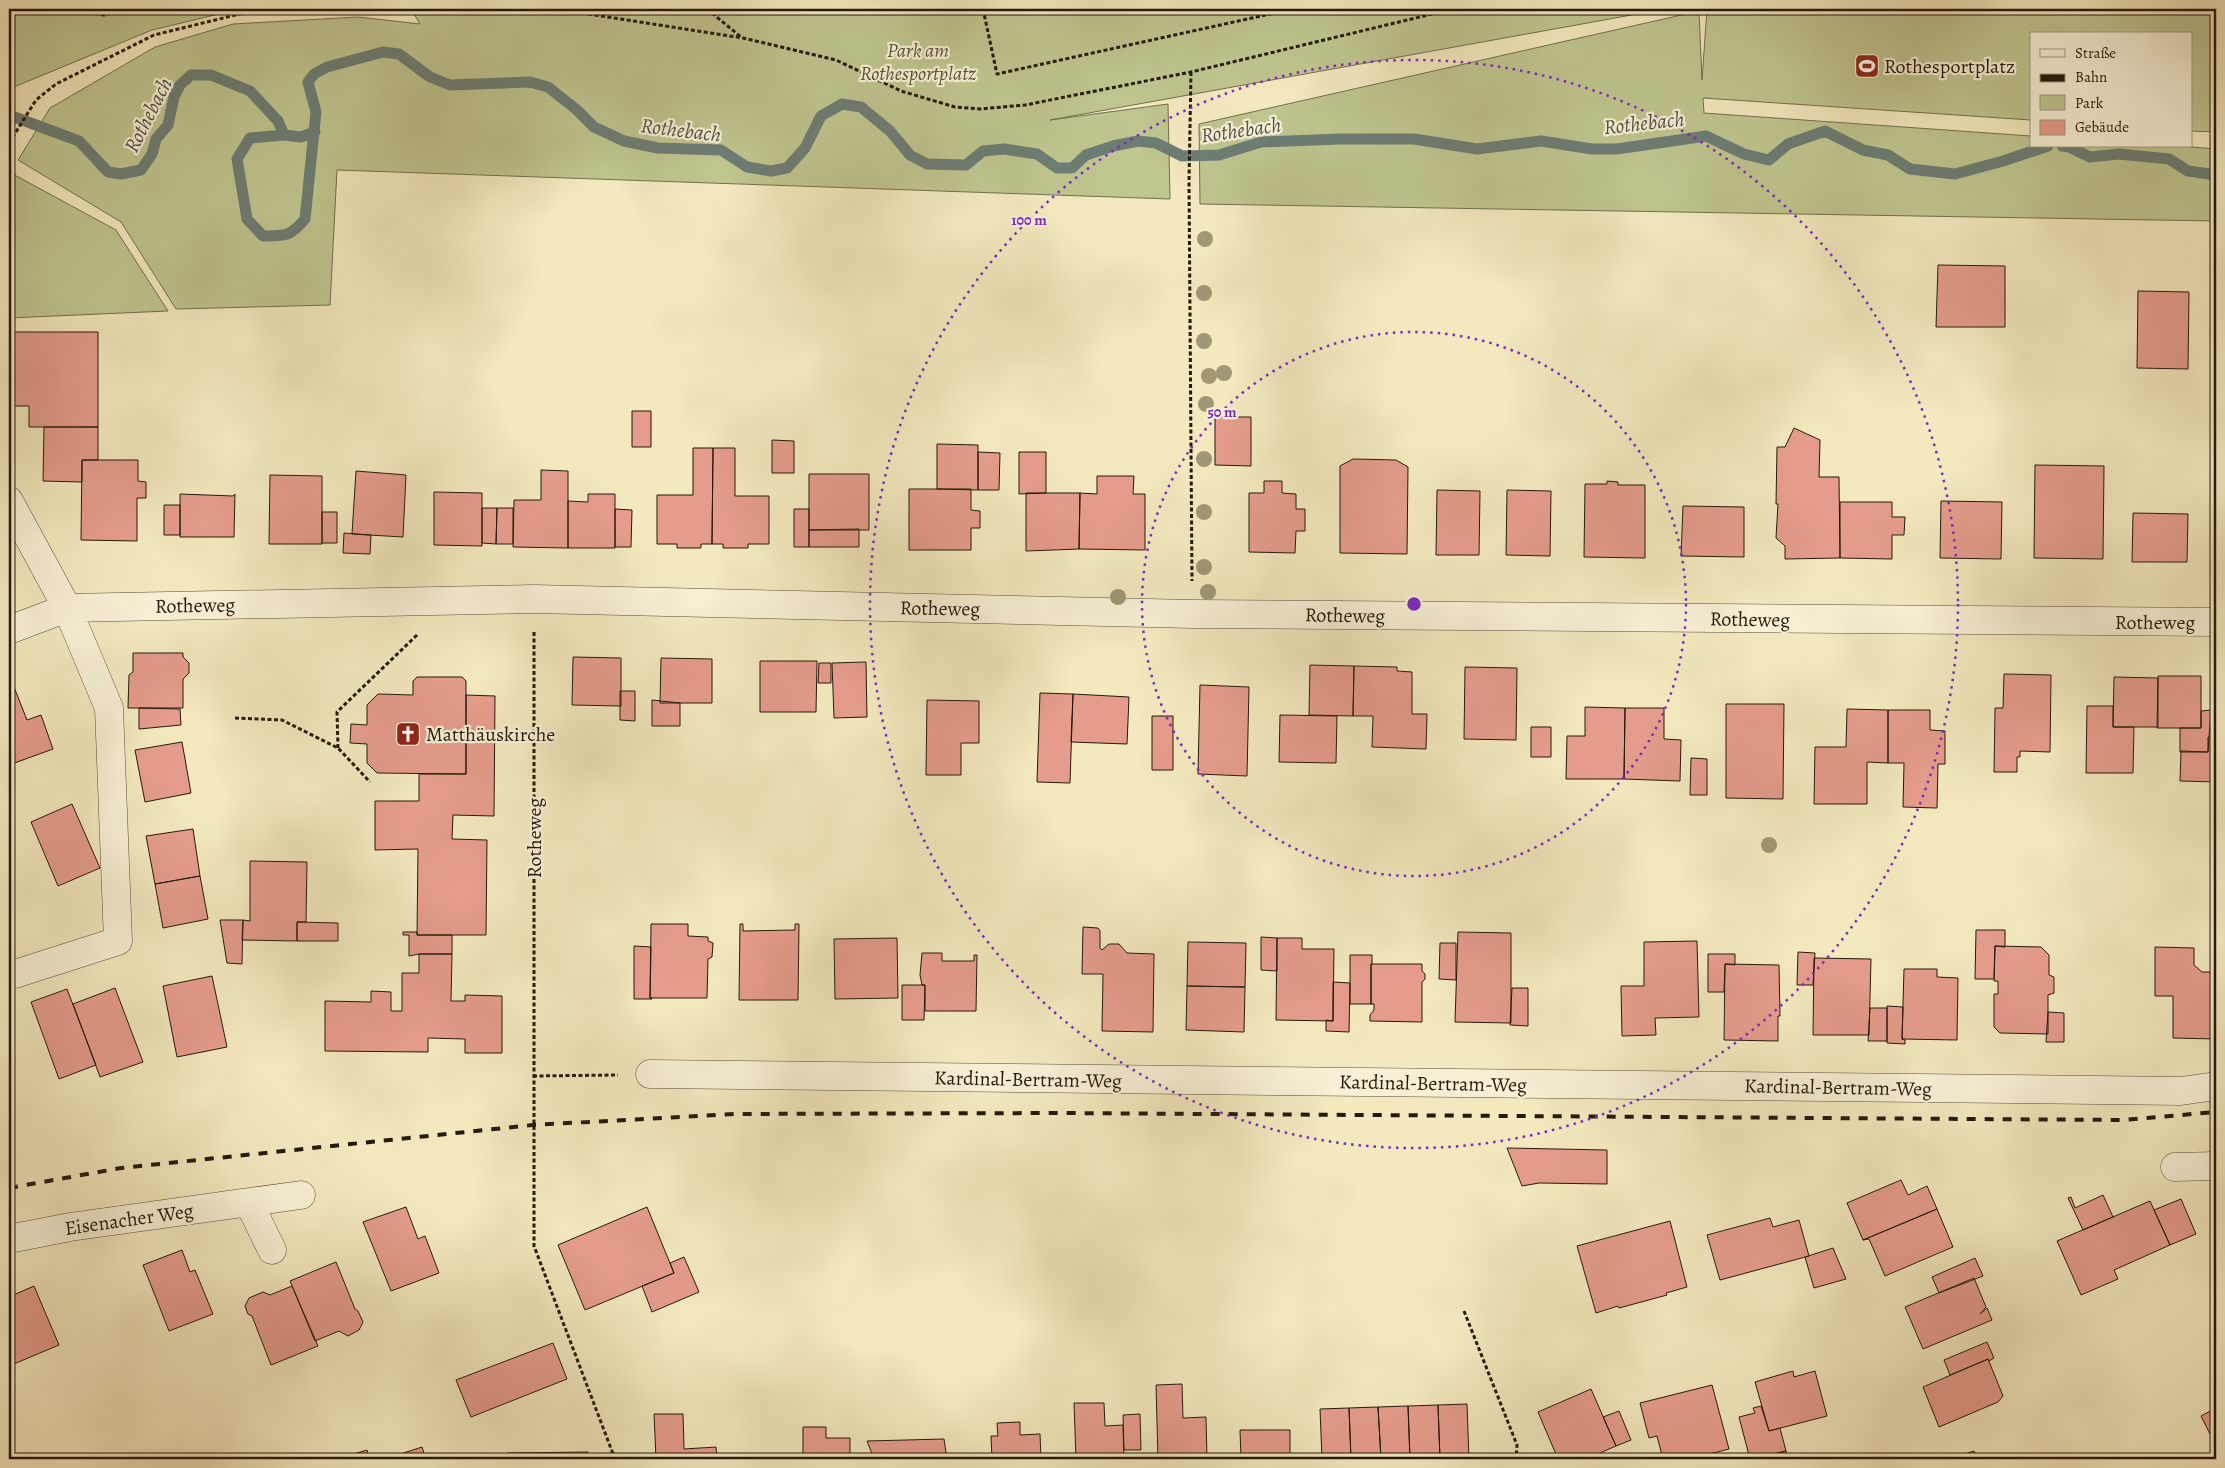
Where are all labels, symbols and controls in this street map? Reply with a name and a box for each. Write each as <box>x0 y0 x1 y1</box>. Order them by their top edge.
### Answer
legend <box>2030 32 2192 148</box>
park label: Park am Rothesportplatz <box>860 37 976 87</box>
text: Straße <box>2075 43 2116 63</box>
sports icon: Rothesportplatz <box>1854 53 1880 79</box>
place label: Rothesportplatz <box>1884 53 2015 80</box>
text: Bahn <box>2075 67 2107 87</box>
water label: Rothebach <box>117 73 179 157</box>
text: Park <box>2075 93 2104 113</box>
water label: Rothebach <box>1602 105 1686 141</box>
water label: Rothebach <box>639 111 723 149</box>
water label: Rothebach <box>1199 111 1283 149</box>
text: Gebäude <box>2075 117 2129 137</box>
text: 100 m <box>1011 210 1047 230</box>
text: 50 m <box>1207 402 1237 422</box>
street label: Rotheweg <box>155 591 235 620</box>
street label: Rotheweg <box>900 594 980 623</box>
centre of rings <box>1405 595 1423 613</box>
street label: Rotheweg <box>1305 601 1385 630</box>
street label: Rotheweg <box>1710 605 1790 634</box>
street label: Rotheweg <box>2115 609 2195 636</box>
church icon: Matthäuskirche <box>395 721 421 747</box>
place label: Matthäuskirche <box>426 721 555 748</box>
street label: Rotheweg <box>521 798 548 878</box>
street label: Kardinal-Bertram-Weg <box>934 1064 1122 1095</box>
street label: Kardinal-Bertram-Weg <box>1339 1068 1527 1099</box>
street label: Kardinal-Bertram-Weg <box>1744 1072 1932 1103</box>
street label: Eisenacher Weg <box>63 1197 195 1242</box>

